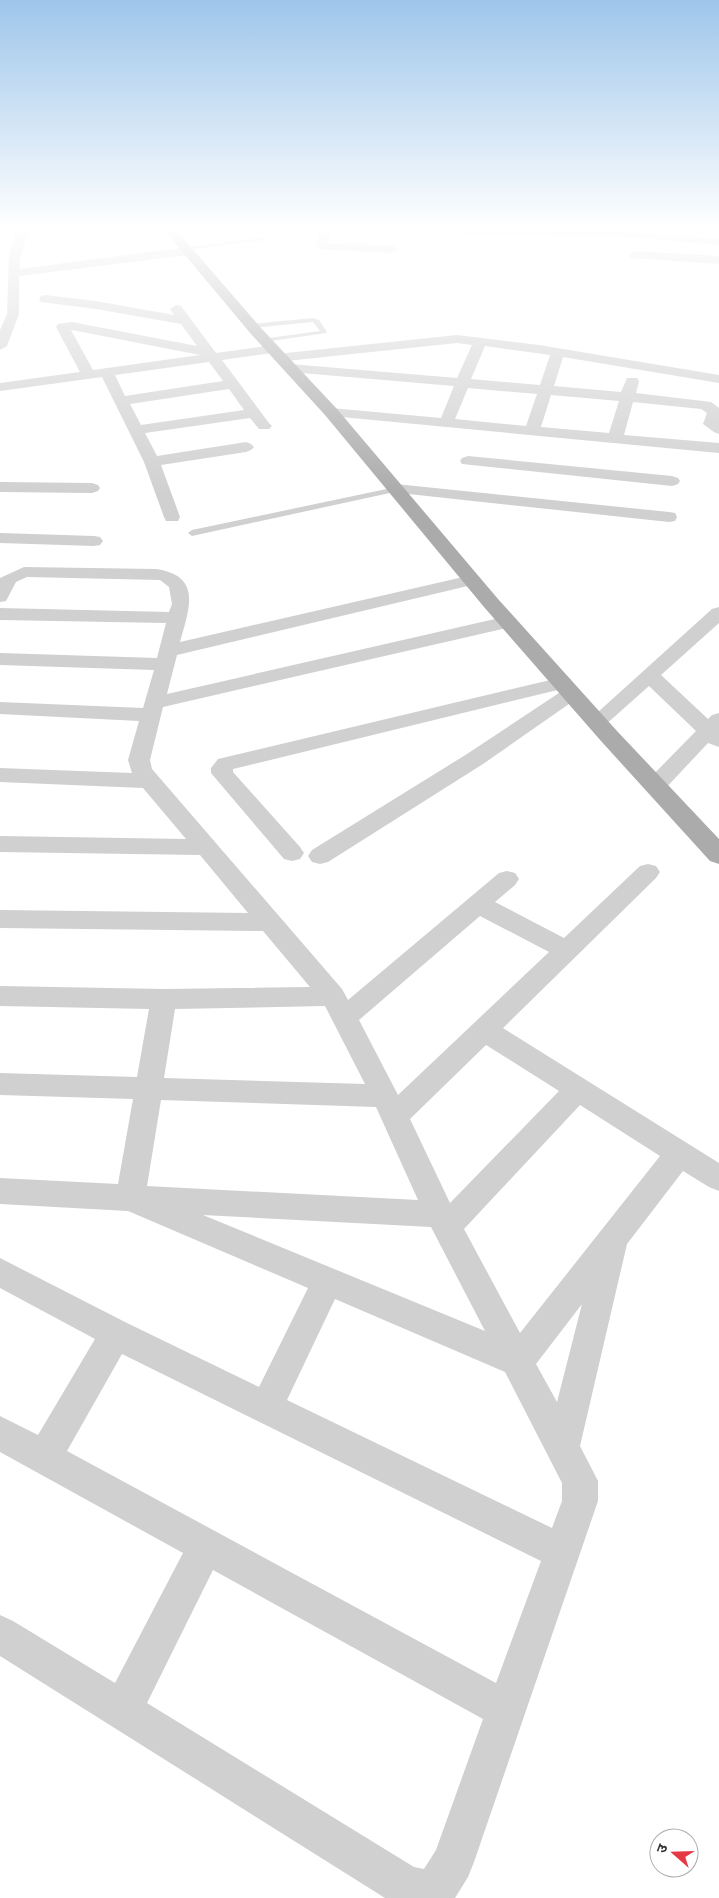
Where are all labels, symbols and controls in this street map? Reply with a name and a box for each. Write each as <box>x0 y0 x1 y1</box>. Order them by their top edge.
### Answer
north arrow <box>649 1828 699 1878</box>
text: उ <box>653 1841 671 1855</box>

